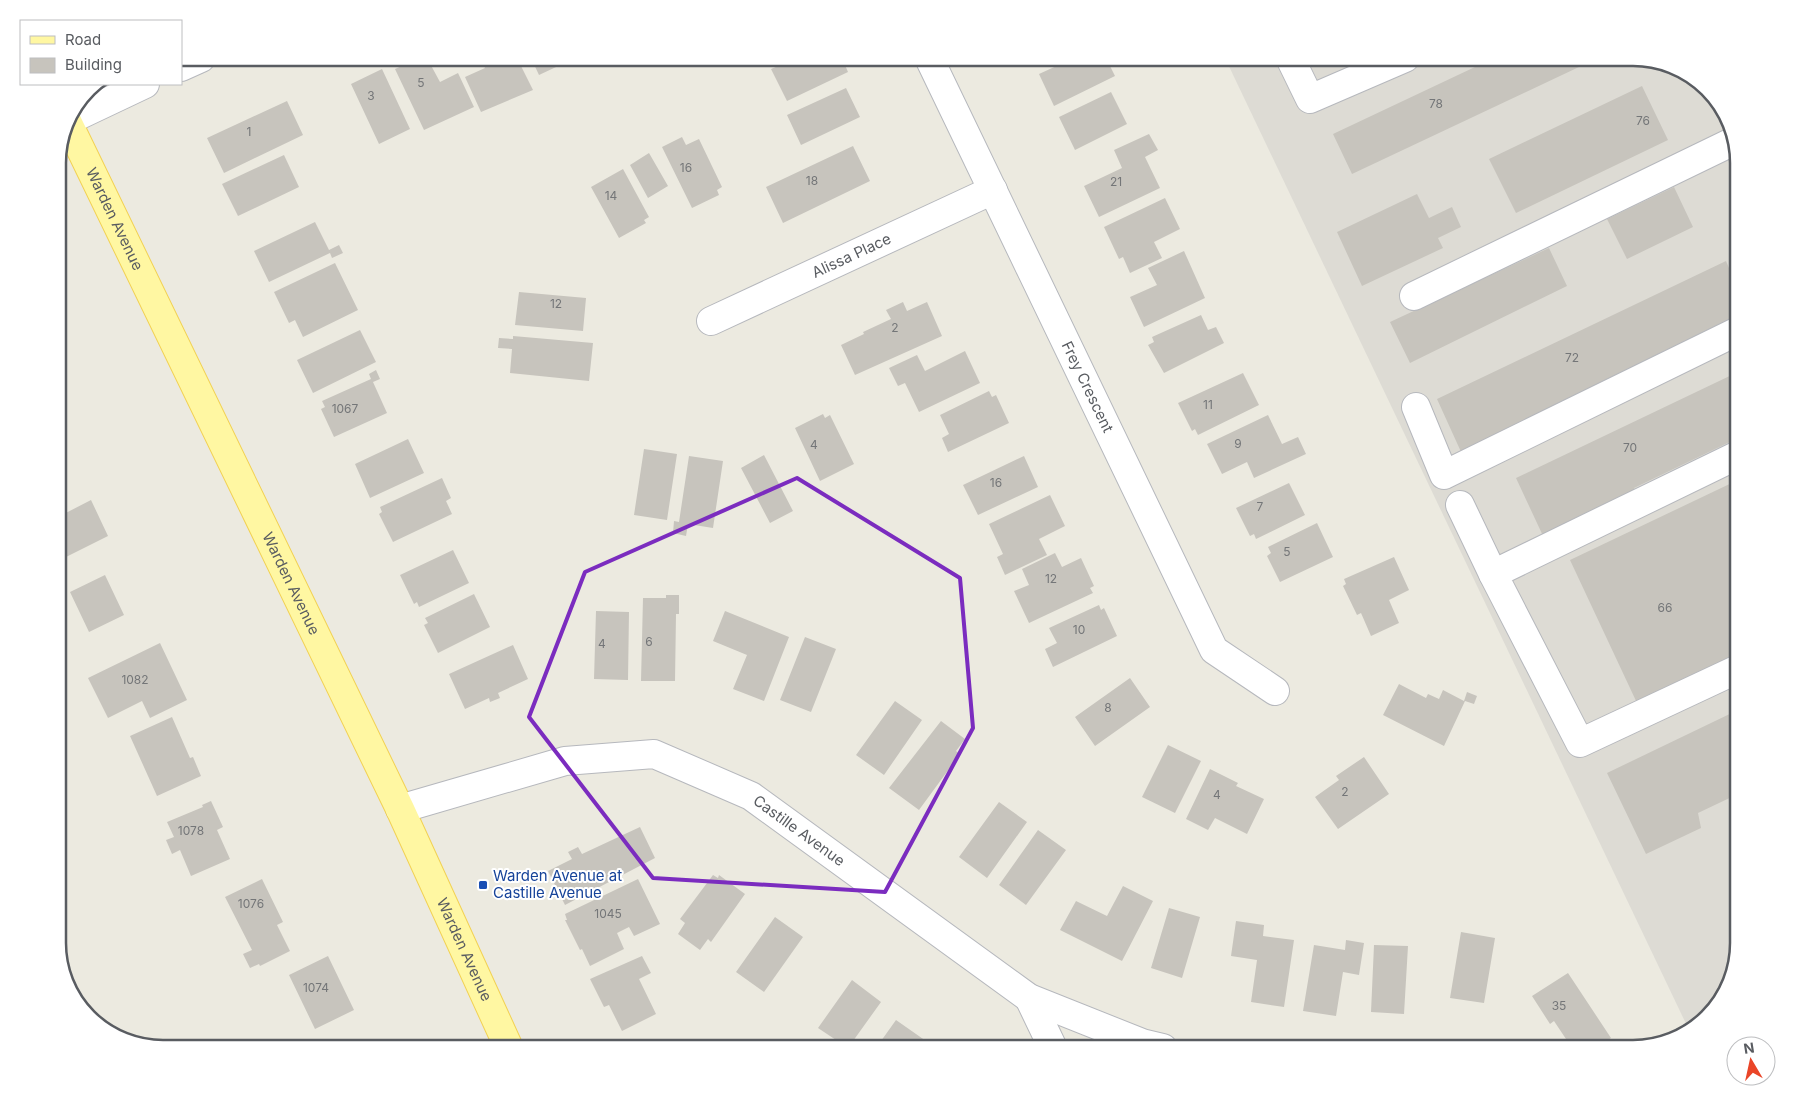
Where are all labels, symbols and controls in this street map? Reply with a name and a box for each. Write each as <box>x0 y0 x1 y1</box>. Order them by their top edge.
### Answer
legend <box>20 20 182 85</box>
text: Road <box>65 30 101 49</box>
text: Building <box>65 55 122 74</box>
house number: 5 <box>417 75 425 90</box>
house number: 3 <box>367 88 375 103</box>
house number: 78 <box>1429 96 1443 111</box>
house number: 76 <box>1636 113 1650 128</box>
house number: 1 <box>247 124 251 139</box>
house number: 16 <box>680 160 692 175</box>
street label: Warden Avenue <box>82 165 148 273</box>
house number: 18 <box>806 173 818 188</box>
house number: 21 <box>1110 174 1122 189</box>
house number: 14 <box>605 188 618 203</box>
street label: Alissa Place <box>809 229 894 282</box>
house number: 12 <box>550 296 562 311</box>
house number: 2 <box>891 320 899 335</box>
street label: Frey Crescent <box>1058 338 1118 435</box>
house number: 72 <box>1565 350 1579 365</box>
house number: 11 <box>1203 397 1213 412</box>
house number: 1067 <box>332 401 359 416</box>
house number: 9 <box>1234 436 1242 451</box>
house number: 4 <box>810 437 818 452</box>
house number: 70 <box>1623 440 1637 455</box>
house number: 16 <box>990 475 1002 490</box>
house number: 7 <box>1257 499 1264 514</box>
street label: Warden Avenue <box>259 529 324 638</box>
house number: 5 <box>1283 544 1291 559</box>
house number: 12 <box>1045 571 1057 586</box>
house number: 66 <box>1658 600 1672 615</box>
house number: 10 <box>1073 622 1085 637</box>
house number: 6 <box>645 634 653 649</box>
house number: 4 <box>598 636 606 651</box>
house number: 1082 <box>121 672 149 687</box>
house number: 8 <box>1104 700 1112 715</box>
house number: 2 <box>1341 784 1349 799</box>
house number: 4 <box>1213 787 1221 802</box>
street label: Castille Avenue <box>750 791 849 870</box>
house number: 1078 <box>178 823 204 838</box>
place label: Warden Avenue at Castille Avenue <box>493 866 622 902</box>
marker: Warden Avenue at Castille Avenue <box>477 879 489 891</box>
street label: Warden Avenue <box>433 895 496 1004</box>
house number: 1076 <box>238 896 264 911</box>
house number: 1045 <box>594 906 622 921</box>
house number: 1074 <box>303 980 329 995</box>
house number: 35 <box>1552 998 1566 1013</box>
north arrow <box>1726 1036 1776 1086</box>
text: N <box>1742 1038 1755 1057</box>

